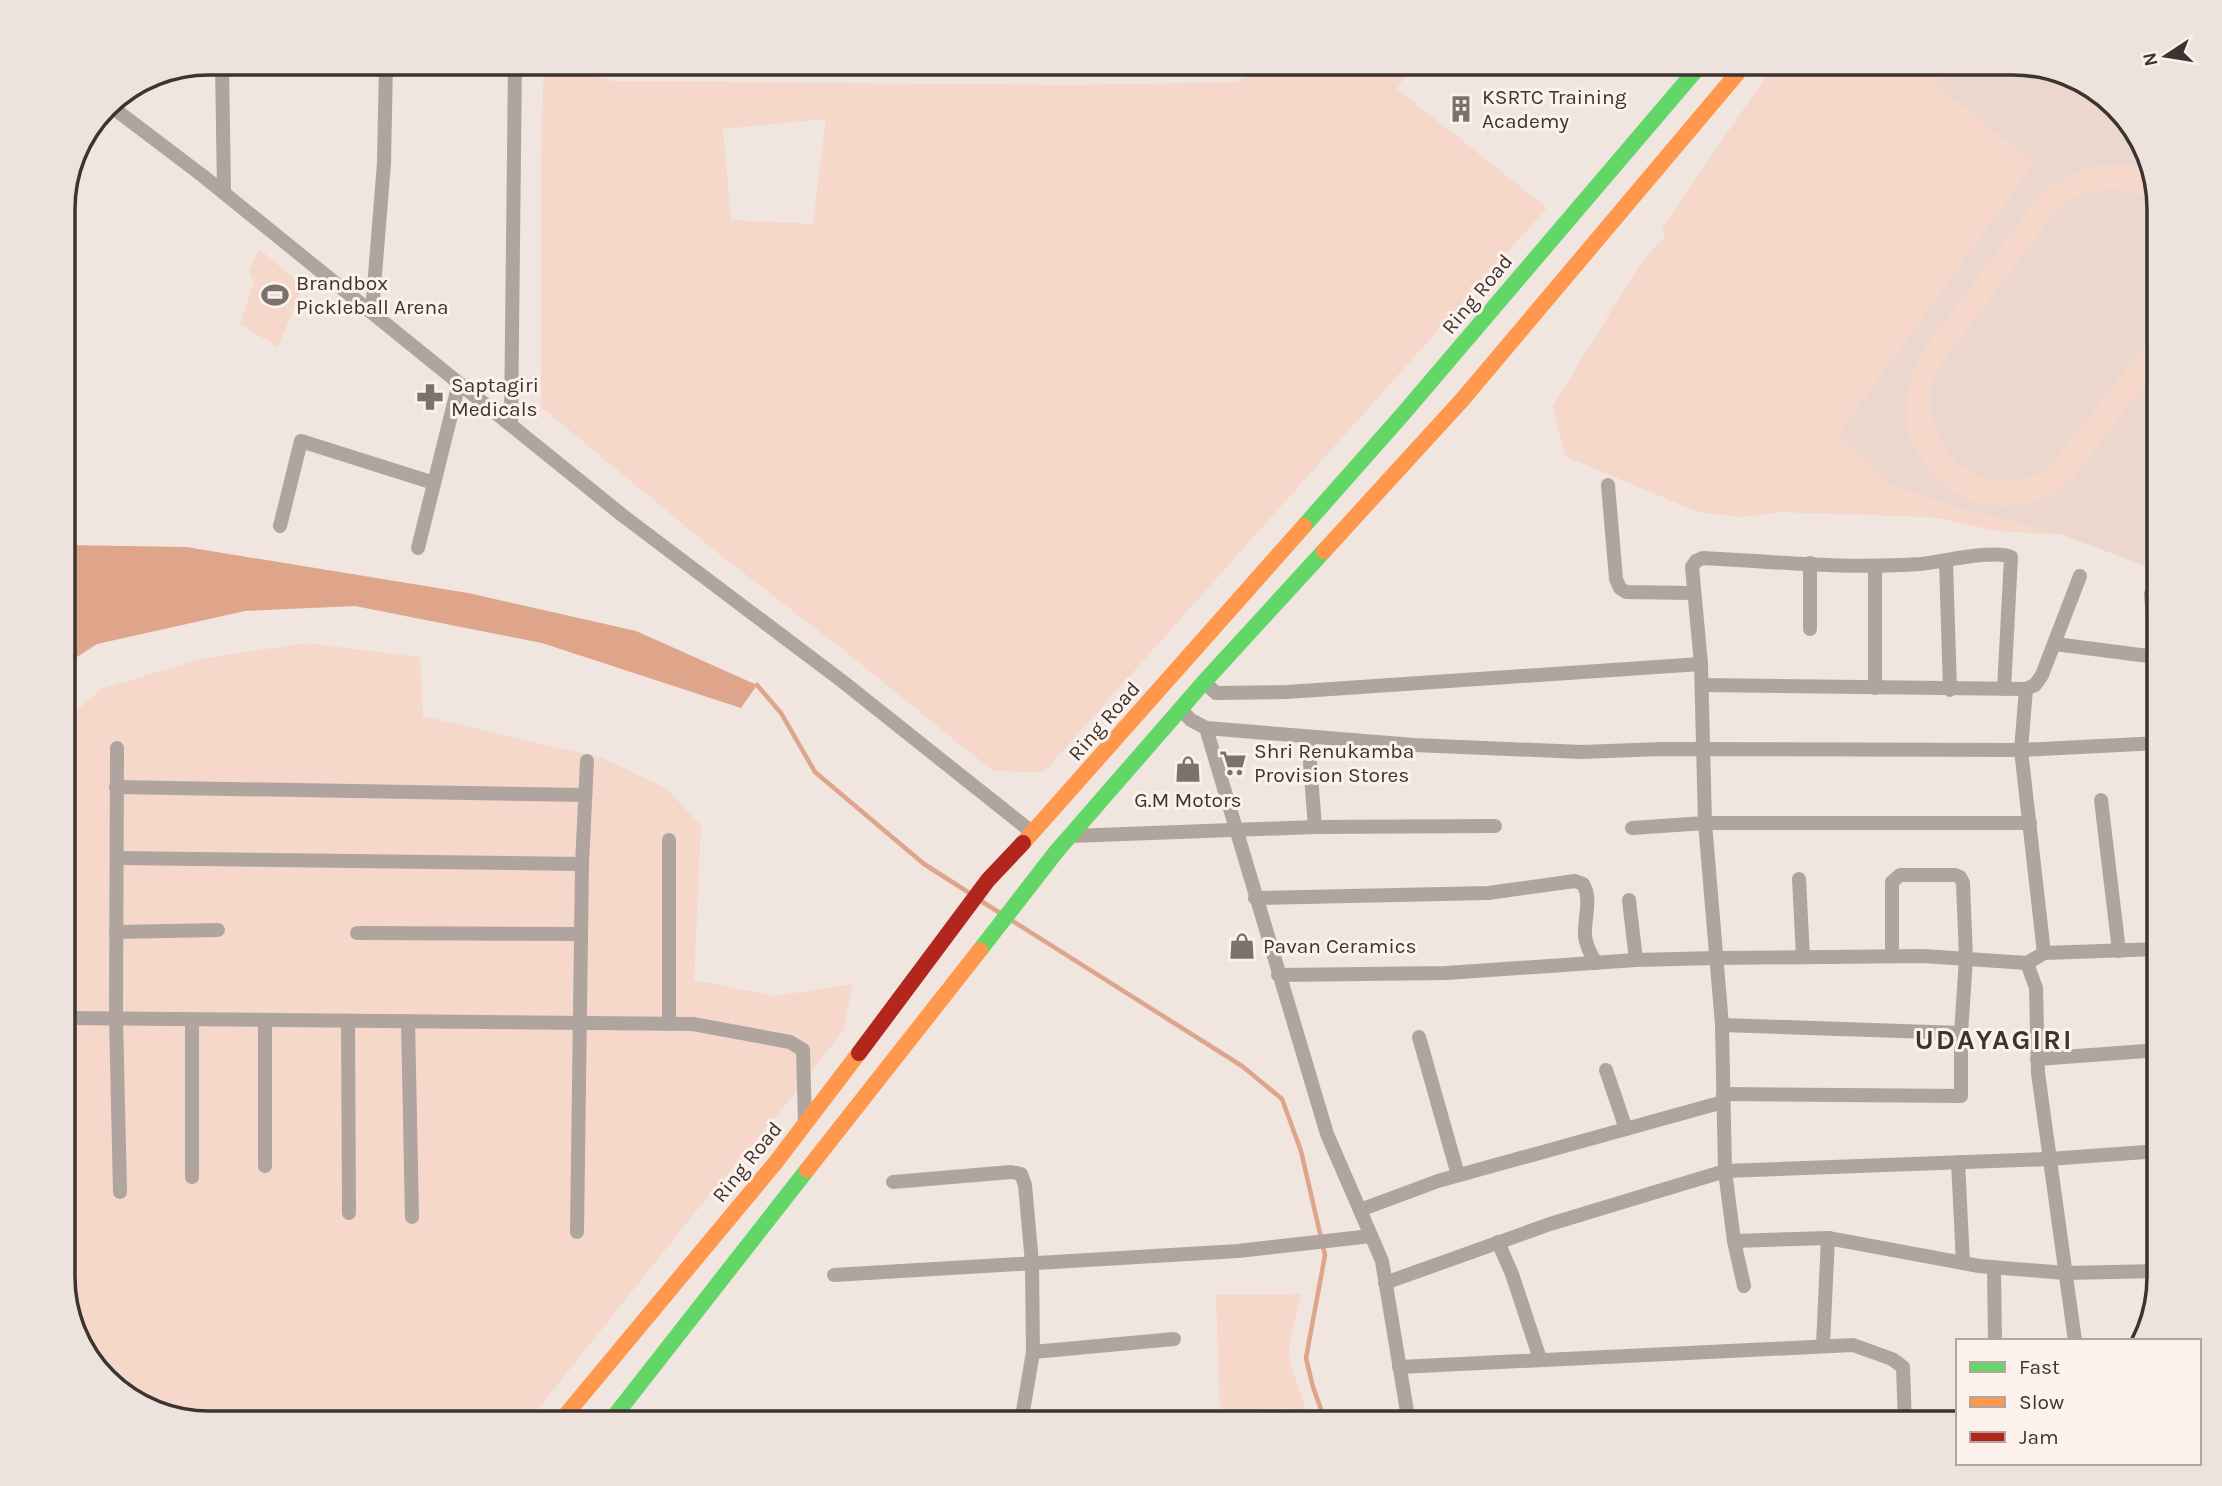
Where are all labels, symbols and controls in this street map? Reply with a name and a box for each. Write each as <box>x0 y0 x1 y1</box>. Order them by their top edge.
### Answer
north arrow <box>2131 21 2201 91</box>
text: N <box>2138 50 2163 68</box>
place label: KSRTC Training Academy <box>1482 85 1627 133</box>
building icon: KSRTC Training Academy <box>1446 94 1476 124</box>
street label: Ring Road <box>1437 249 1517 339</box>
place label: Brandbox Pickleball Arena <box>296 271 449 319</box>
sports icon: Brandbox Pickleball Arena <box>260 280 290 310</box>
place label: Saptagiri Medicals <box>451 373 539 421</box>
pharmacy icon: Saptagiri Medicals <box>415 382 445 412</box>
street label: Ring Road <box>1063 677 1145 765</box>
place label: Shri Renukamba Provision Stores <box>1254 739 1414 787</box>
supermarket icon: Shri Renukamba Provision Stores <box>1218 748 1248 778</box>
shop icon: G.M Motors <box>1173 754 1203 784</box>
place label: G.M Motors <box>1134 788 1242 812</box>
shop icon: Pavan Ceramics <box>1227 931 1257 961</box>
place label: Pavan Ceramics <box>1263 934 1417 958</box>
district label: UDAYAGIRI <box>1914 1023 2074 1056</box>
street label: Ring Road <box>707 1117 787 1207</box>
legend <box>1956 1339 2201 1465</box>
text: Fast <box>2019 1355 2060 1379</box>
text: Slow <box>2019 1390 2064 1414</box>
text: Jam <box>2019 1425 2059 1449</box>

